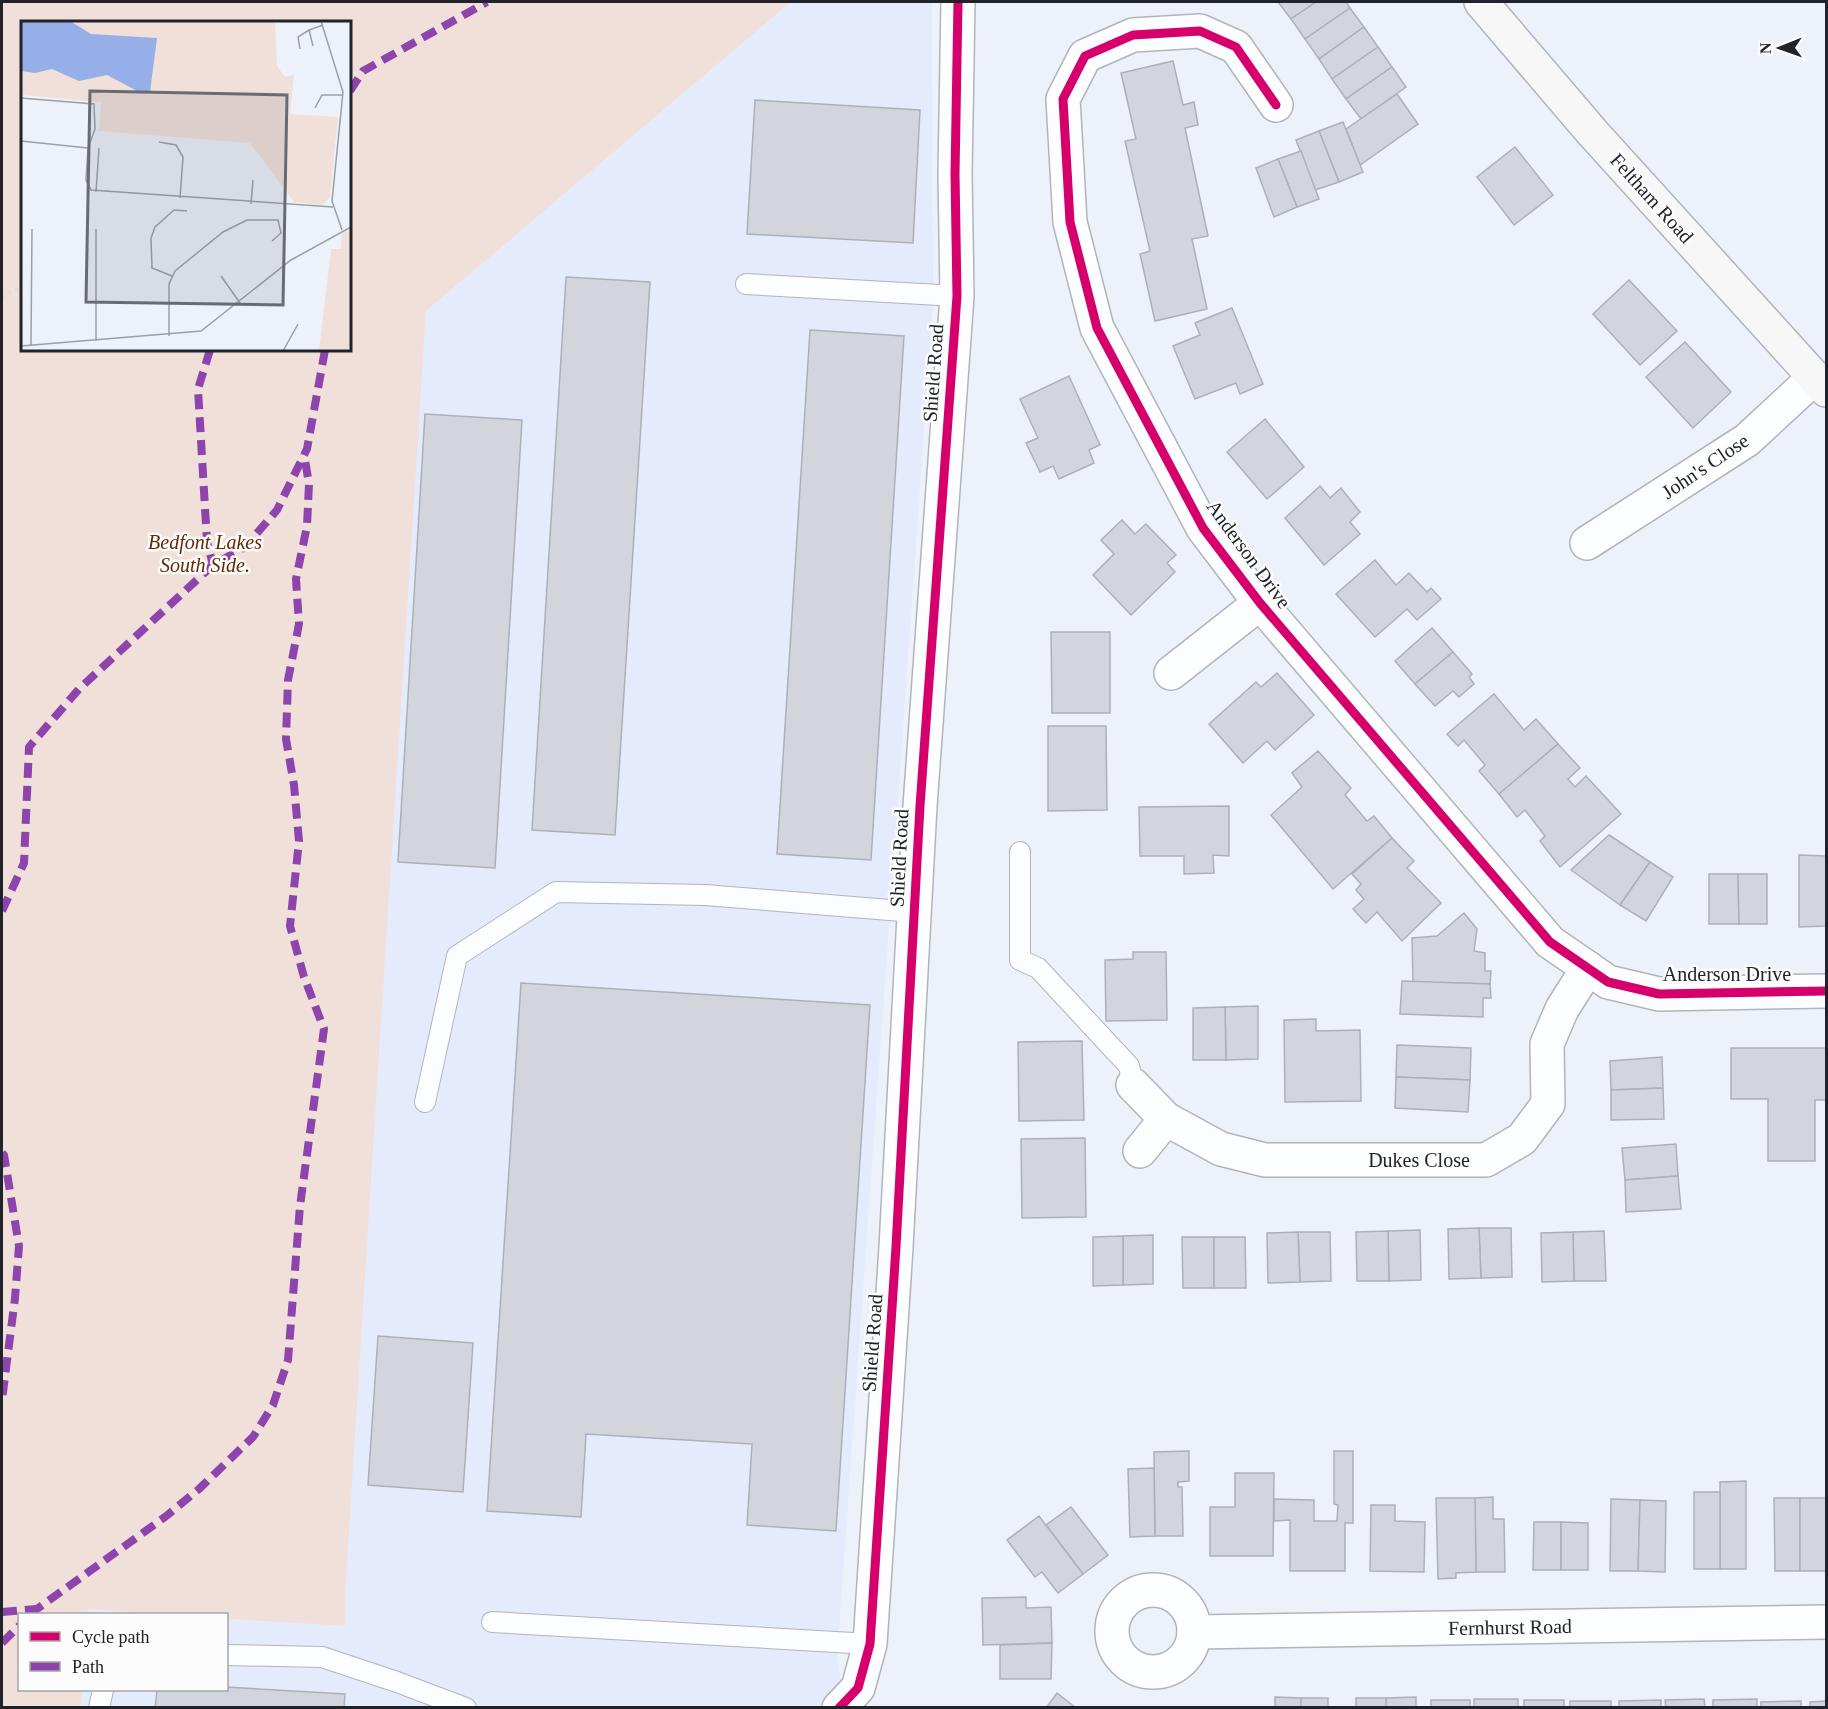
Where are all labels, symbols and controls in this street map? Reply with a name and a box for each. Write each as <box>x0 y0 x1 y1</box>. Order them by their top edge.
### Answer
north arrow <box>1750 18 1810 78</box>
inset map <box>21 21 351 351</box>
text: N <box>1757 42 1774 54</box>
street label: Feltham Road <box>1606 149 1698 247</box>
street label: Shield Road <box>919 323 947 423</box>
street label: John's Close <box>1658 429 1753 503</box>
street label: Anderson Drive <box>1202 496 1296 612</box>
park label: Bedfont Lakes South Side. <box>148 531 262 576</box>
street label: Shield Road <box>885 808 913 908</box>
street label: Anderson Drive <box>1663 963 1791 985</box>
street label: Dukes Close <box>1368 1149 1470 1171</box>
street label: Shield Road <box>858 1293 886 1393</box>
legend <box>18 1613 228 1691</box>
street label: Fernhurst Road <box>1448 1615 1572 1639</box>
text: Cycle path <box>72 1627 149 1647</box>
text: Path <box>72 1657 104 1677</box>

